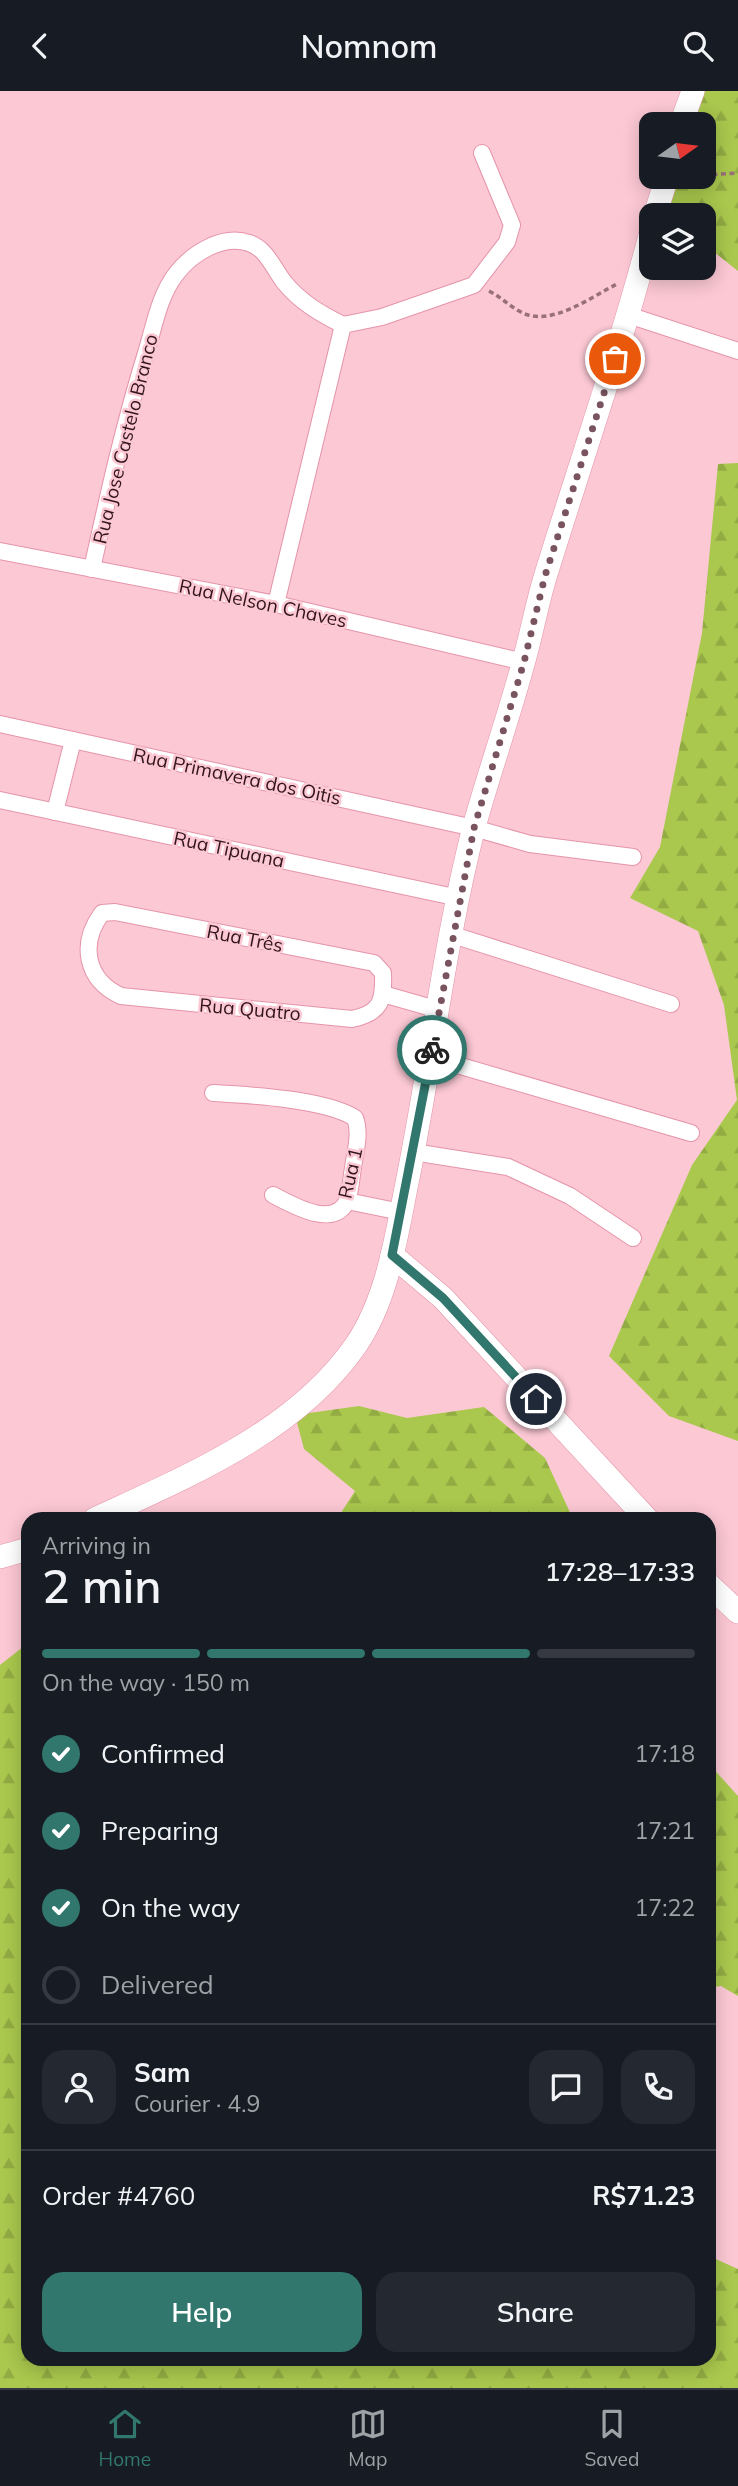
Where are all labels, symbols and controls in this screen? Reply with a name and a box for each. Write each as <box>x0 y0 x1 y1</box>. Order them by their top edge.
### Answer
text: Nomnom <box>301 26 438 66</box>
icon: back <box>21 27 59 65</box>
icon: search <box>679 27 717 65</box>
north arrow <box>639 112 716 189</box>
map controls <box>639 112 716 280</box>
button: layers <box>639 203 716 280</box>
pin <box>585 329 645 389</box>
street label: Rua Jose Castelo Branco <box>87 332 163 546</box>
icon: bag <box>596 340 634 378</box>
street label: Rua Nelson Chaves <box>177 573 349 633</box>
street label: Rua Primavera dos Oitis <box>131 742 343 810</box>
street label: Rua Tipuana <box>171 826 287 872</box>
street label: Rua Três <box>205 919 285 957</box>
street label: Rua Quatro <box>198 993 302 1025</box>
courier <box>397 1015 467 1085</box>
icon: bike <box>413 1031 451 1069</box>
street label: Rua 1 <box>332 1145 368 1201</box>
pin <box>506 1369 566 1429</box>
icon: home <box>517 1380 555 1418</box>
text: Arriving in <box>42 1531 151 1560</box>
text: 17:28–17:33 <box>545 1555 695 1588</box>
text: 2 min <box>42 1557 161 1615</box>
text: On the way · 150 m <box>42 1668 250 1697</box>
icon: check <box>42 1735 80 1773</box>
text: Confirmed <box>101 1737 225 1770</box>
text: 17:18 <box>635 1739 695 1768</box>
icon: check <box>42 1812 80 1850</box>
text: Preparing <box>101 1814 219 1847</box>
text: 17:21 <box>635 1816 695 1845</box>
icon: check <box>42 1889 80 1927</box>
text: On the way <box>101 1891 240 1924</box>
text: 17:22 <box>635 1893 695 1922</box>
text: Delivered <box>101 1968 214 2001</box>
button: person <box>42 2050 116 2124</box>
button: chat <box>529 2050 603 2124</box>
button: phone <box>621 2050 695 2124</box>
text: Sam <box>134 2056 190 2089</box>
text: Courier · 4.9 <box>134 2089 260 2118</box>
text: Order #4760 <box>42 2179 195 2212</box>
text: R$71.23 <box>592 2179 695 2212</box>
button: Help <box>42 2272 362 2352</box>
button: Share <box>376 2272 695 2352</box>
tab: Home <box>99 2405 151 2471</box>
tab: Map <box>348 2405 387 2471</box>
tab: Saved <box>585 2405 639 2471</box>

